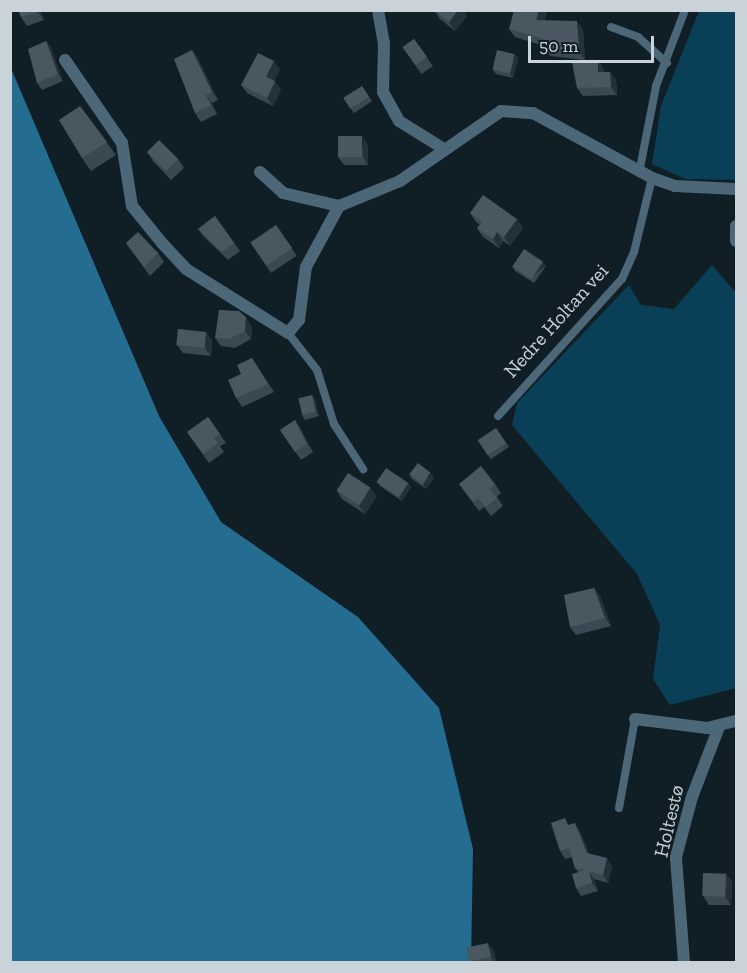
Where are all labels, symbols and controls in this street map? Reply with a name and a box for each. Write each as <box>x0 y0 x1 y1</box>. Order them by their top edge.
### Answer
scale bar <box>531 24 657 62</box>
text: 50 m <box>539 35 578 57</box>
street label: Nedre Holtan vei <box>499 259 613 383</box>
street label: Holtestø <box>649 782 689 860</box>

